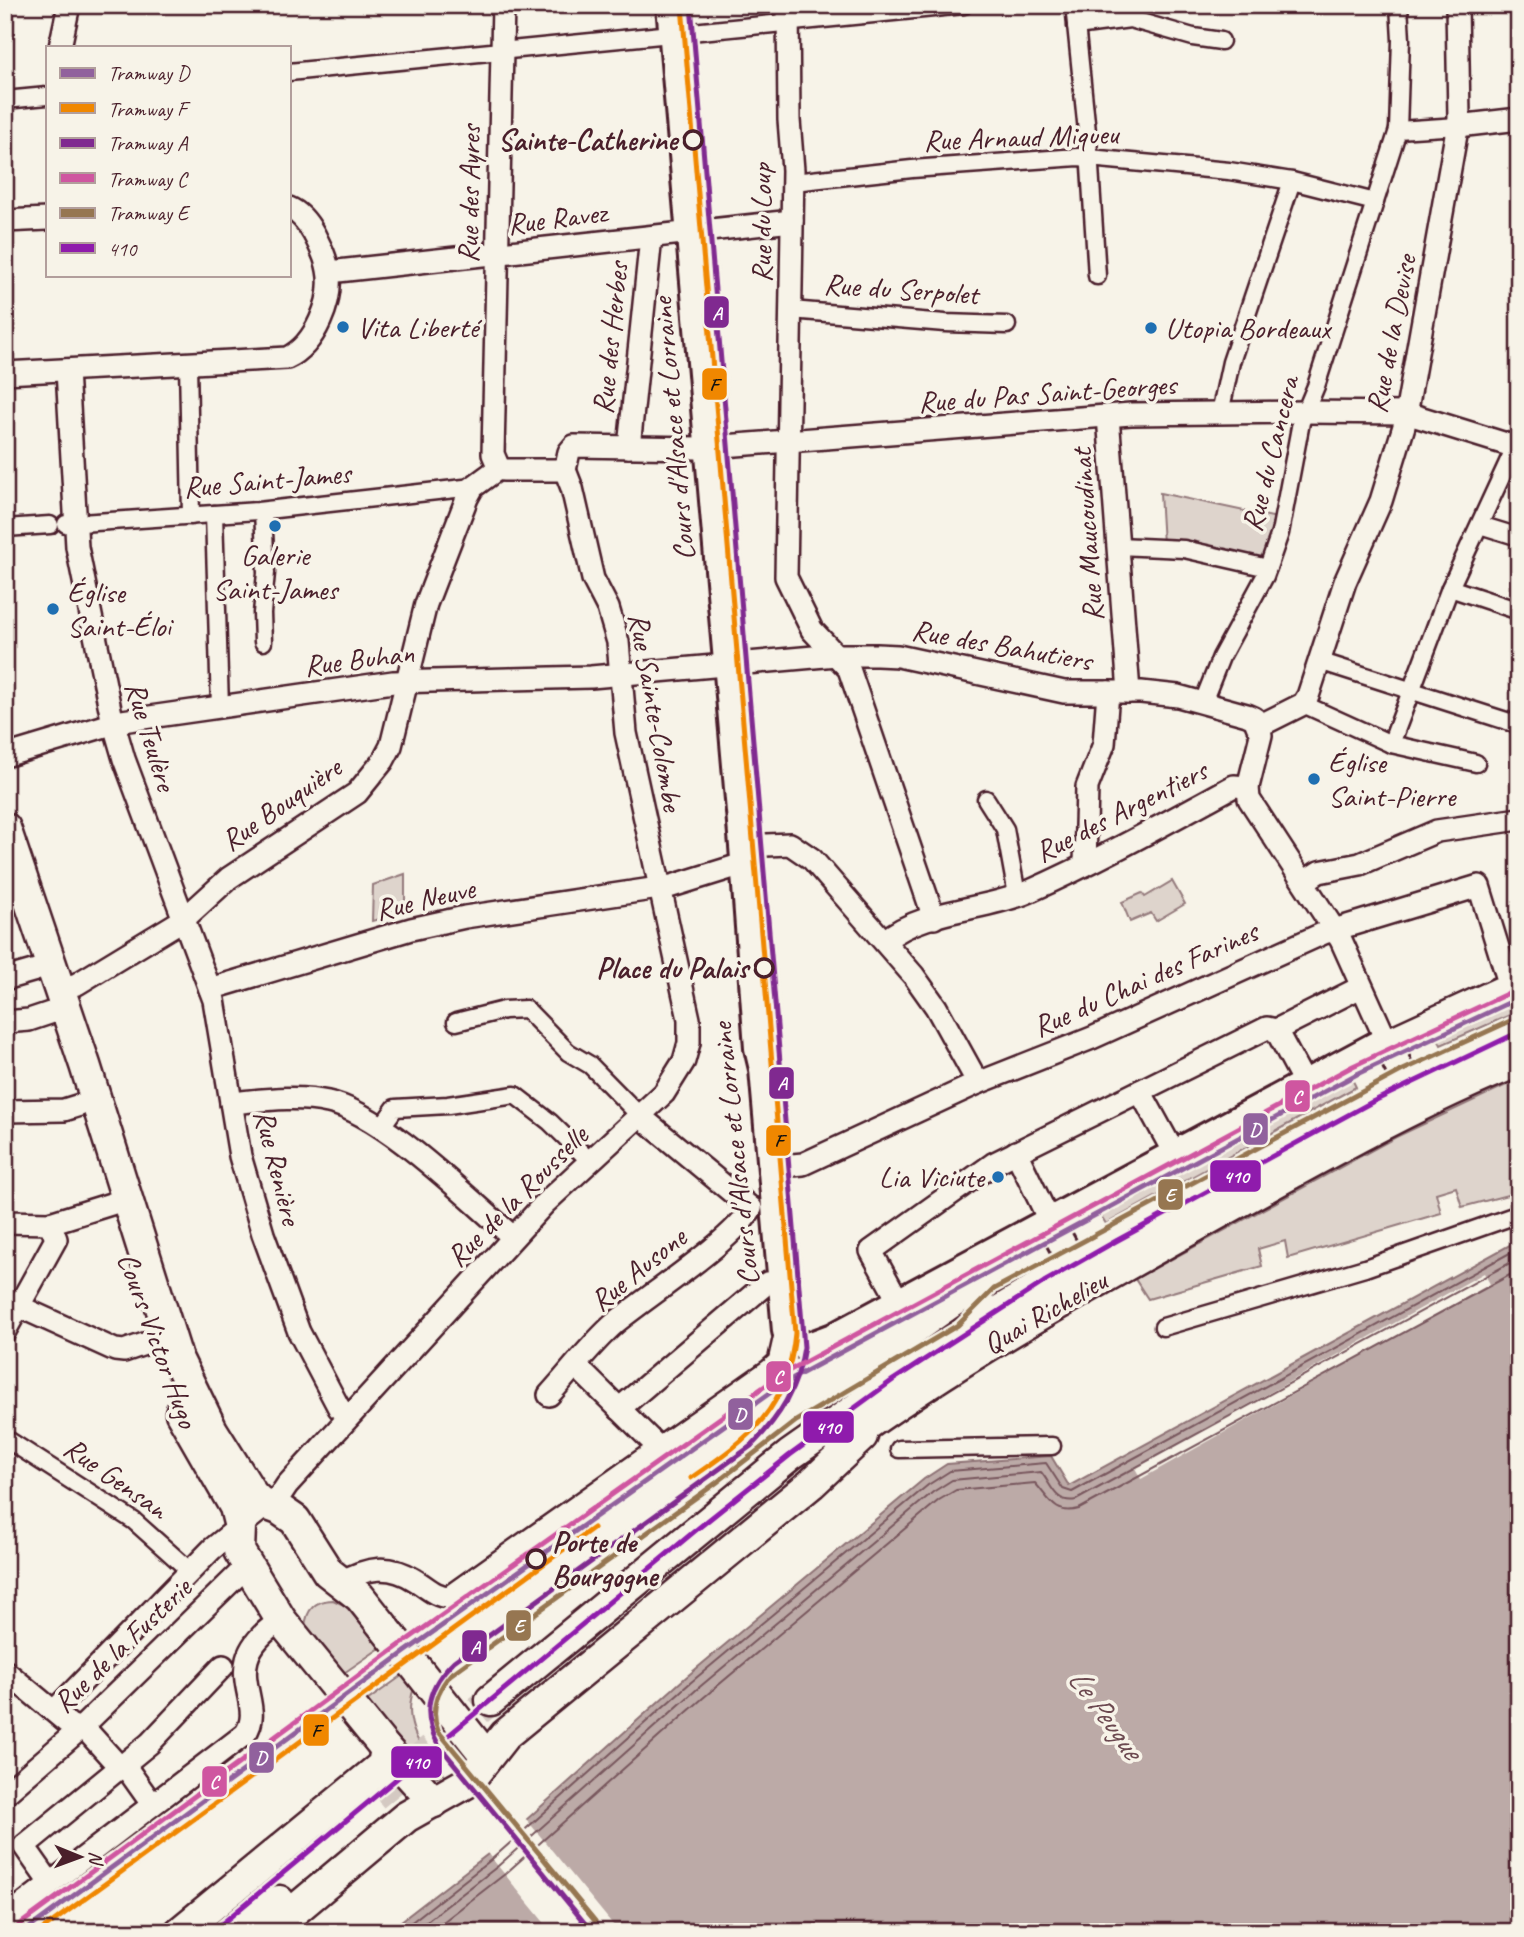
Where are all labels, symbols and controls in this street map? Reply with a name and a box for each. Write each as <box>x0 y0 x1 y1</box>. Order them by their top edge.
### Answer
legend <box>46 46 290 276</box>
text: Tramway D <box>108 60 191 86</box>
text: Tramway F <box>108 96 191 122</box>
street label: Rue Arnaud Miqueu <box>923 115 1121 159</box>
place label: Sainte-Catherine <box>498 121 680 159</box>
street label: Rue des Ayres <box>449 122 489 264</box>
text: Tramway A <box>108 130 189 156</box>
marker: Sainte-Catherine <box>683 130 703 150</box>
street label: Rue du Loup <box>742 162 780 283</box>
text: Tramway C <box>108 166 189 192</box>
street label: Rue Ravez <box>505 193 611 243</box>
text: Tramway E <box>108 200 191 226</box>
text: 410 <box>108 236 138 262</box>
street label: Rue de la Devise <box>1357 250 1425 416</box>
street label: Rue des Herbes <box>583 257 637 416</box>
street label: Rue du Serpolet <box>823 265 983 314</box>
street label: Cours d'Alsace et Lorraine <box>642 294 703 562</box>
line badge: A <box>703 295 730 329</box>
text: A <box>712 301 723 325</box>
place label: Vita Liberté <box>357 308 482 346</box>
place label: Utopia Bordeaux <box>1165 309 1333 347</box>
marker: Vita Liberté <box>335 319 351 335</box>
marker: Utopia Bordeaux <box>1143 320 1159 336</box>
street label: Rue du Pas Saint-Georges <box>917 365 1180 421</box>
line badge: F <box>701 367 728 401</box>
street label: Rue du Cancera <box>1232 370 1308 535</box>
text: F <box>710 373 723 397</box>
street label: Rue Maucoudinat <box>1062 444 1112 623</box>
street label: Rue Saint-James <box>182 454 355 506</box>
marker: Galerie Saint-James <box>267 518 283 534</box>
place label: Galerie Saint-James <box>213 536 340 608</box>
place label: Église Saint-Éloi <box>67 573 174 645</box>
marker: Église Saint-Éloi <box>45 601 61 617</box>
street label: Rue Sainte-Colombe <box>620 610 692 816</box>
street label: Rue des Bahutiers <box>909 610 1098 680</box>
street label: Rue Buhan <box>302 633 417 685</box>
street label: Rue Teulère <box>116 677 186 797</box>
place label: Église Saint-Pierre <box>1328 743 1457 815</box>
street label: Rue Bouquière <box>213 747 351 859</box>
street label: Rue des Argentiers <box>1028 750 1216 871</box>
marker: Église Saint-Pierre <box>1306 771 1322 787</box>
street label: Rue Neuve <box>372 869 481 929</box>
street label: Rue du Chai des Farines <box>1027 911 1266 1046</box>
place label: Place du Palais <box>596 949 751 987</box>
marker: Place du Palais <box>754 958 774 978</box>
street label: Cours d'Alsace et Lorraine <box>702 1019 768 1287</box>
line badge: A <box>768 1066 795 1100</box>
text: A <box>777 1071 788 1095</box>
line badge: C <box>1284 1079 1311 1113</box>
text: C <box>1292 1085 1304 1109</box>
street label: Rue Renière <box>245 1105 311 1231</box>
line badge: D <box>1242 1112 1269 1146</box>
street label: Rue de la Rousselle <box>438 1116 597 1275</box>
text: D <box>1249 1118 1262 1142</box>
line badge: F <box>765 1124 792 1157</box>
text: F <box>775 1129 788 1153</box>
place label: Lia Viciute <box>879 1158 986 1196</box>
line badge: 410 <box>1209 1159 1262 1193</box>
text: 410 <box>1223 1165 1251 1189</box>
marker: Lia Viciute <box>990 1169 1006 1185</box>
line badge: E <box>1157 1178 1184 1211</box>
text: E <box>1165 1183 1178 1207</box>
street label: Rue Ausone <box>582 1217 696 1319</box>
street label: Cours Victor Hugo <box>109 1247 208 1434</box>
street label: Quai Richelieu <box>976 1260 1116 1363</box>
line badge: C <box>765 1360 792 1393</box>
text: C <box>773 1365 785 1389</box>
line badge: D <box>727 1397 754 1431</box>
text: D <box>734 1403 747 1427</box>
line badge: 410 <box>802 1410 855 1444</box>
text: 410 <box>815 1416 843 1440</box>
street label: Rue Gensan <box>57 1428 177 1528</box>
place label: Porte de Bourgogne <box>552 1523 660 1595</box>
marker: Porte de Bourgogne <box>526 1549 546 1569</box>
street label: Rue de la Fusterie <box>45 1568 201 1721</box>
line badge: E <box>505 1609 532 1642</box>
text: E <box>514 1614 527 1638</box>
line badge: A <box>461 1629 488 1663</box>
text: A <box>470 1635 481 1659</box>
water label: Le Peugue <box>1059 1660 1155 1770</box>
line badge: F <box>302 1713 330 1747</box>
text: F <box>312 1719 325 1743</box>
line badge: D <box>248 1741 275 1774</box>
line badge: 410 <box>390 1745 443 1779</box>
text: D <box>255 1746 268 1770</box>
text: 410 <box>403 1751 431 1775</box>
line badge: C <box>201 1765 228 1798</box>
text: C <box>209 1770 221 1794</box>
north arrow <box>46 1822 116 1892</box>
text: N <box>84 1851 108 1867</box>

